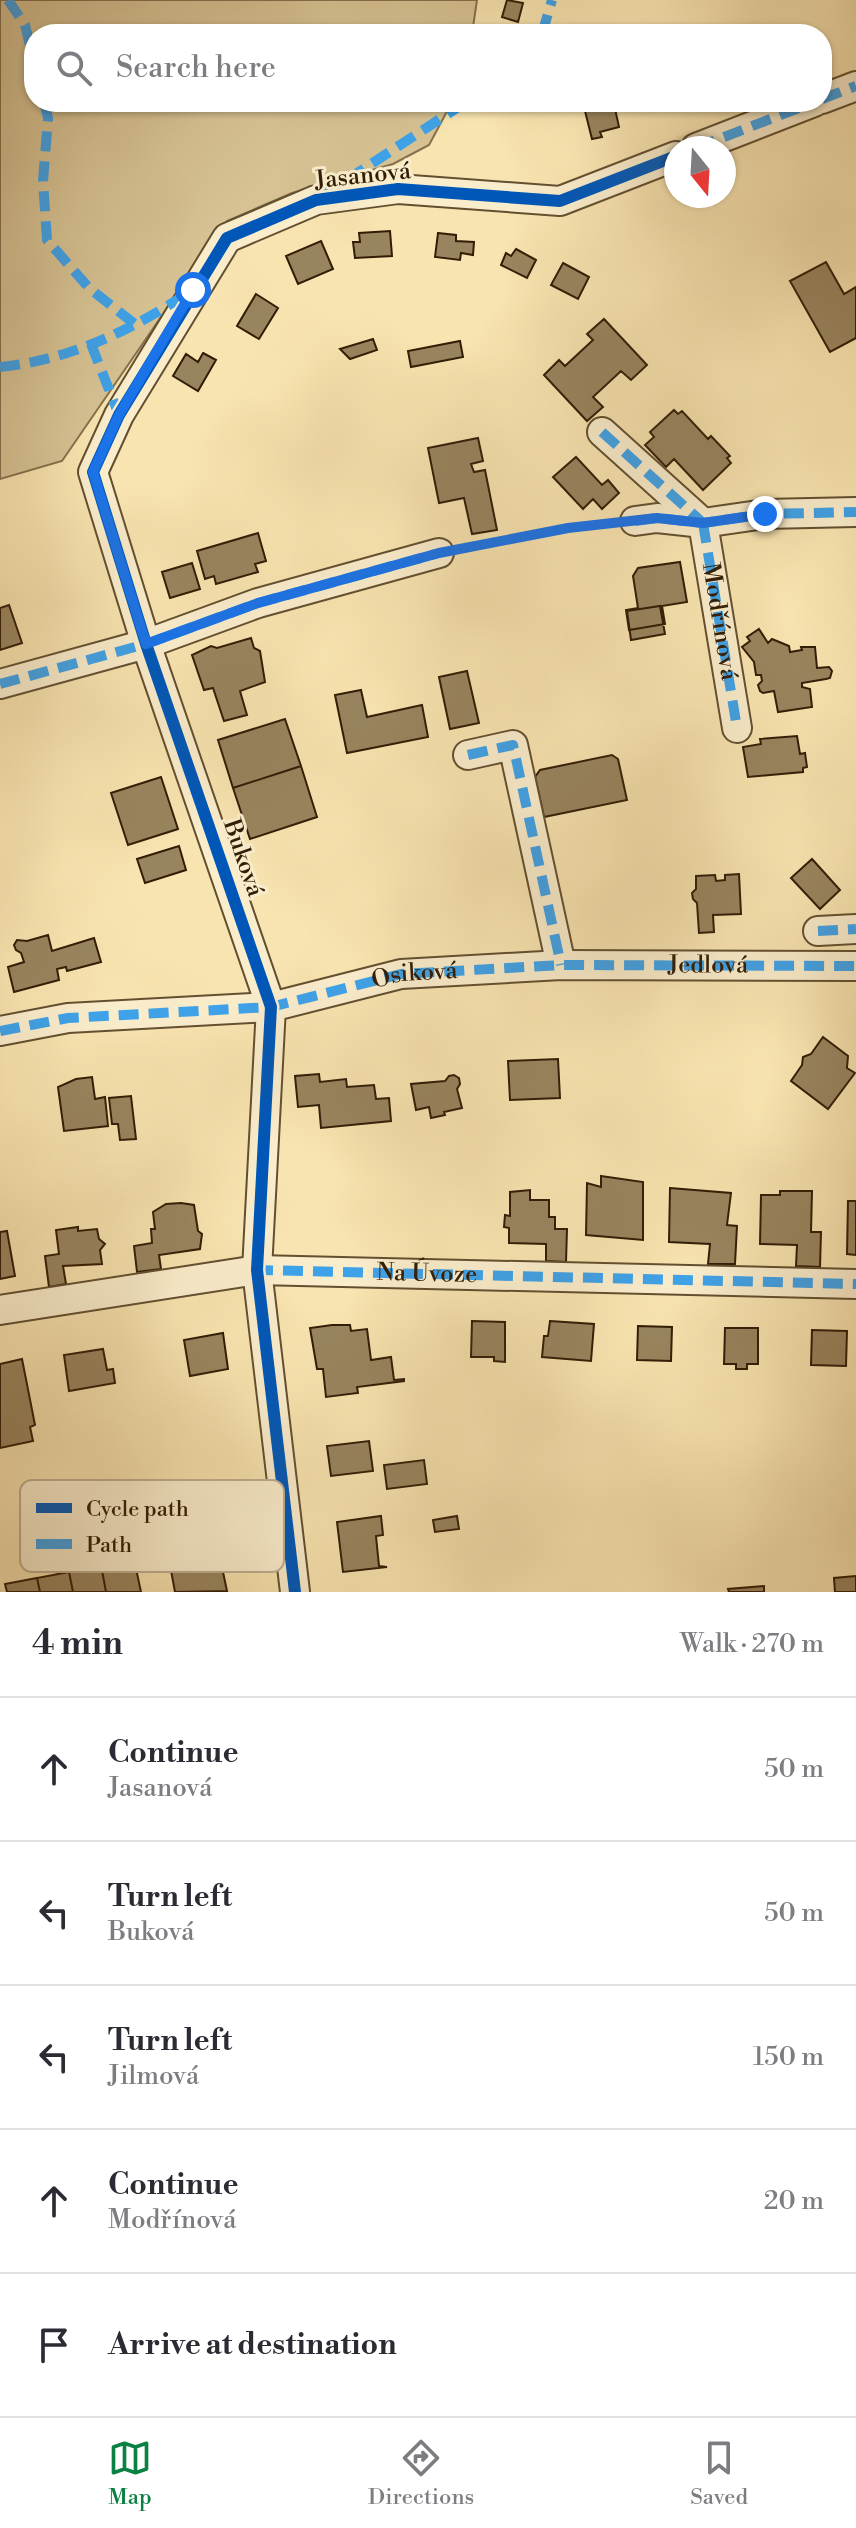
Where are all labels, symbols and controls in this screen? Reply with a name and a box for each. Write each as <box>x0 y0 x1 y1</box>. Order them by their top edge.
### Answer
search box <box>24 24 832 112</box>
icon: search <box>52 46 96 90</box>
text: Search here <box>116 49 276 87</box>
north arrow <box>664 136 736 208</box>
street label: Jasanová <box>313 156 413 196</box>
route start <box>175 272 211 308</box>
route end <box>747 496 783 532</box>
street label: Modřínová <box>695 561 744 683</box>
street label: Buková <box>215 814 270 901</box>
street label: Jedlová <box>667 950 749 981</box>
street label: Osiková <box>368 956 459 996</box>
street label: Na Úvoze <box>376 1257 478 1290</box>
legend <box>20 1480 284 1572</box>
text: Cycle path <box>86 1496 189 1523</box>
text: Path <box>86 1532 132 1559</box>
text: 4 min <box>32 1623 123 1665</box>
text: Walk · 270 m <box>680 1628 824 1660</box>
text: Continue <box>108 1734 239 1772</box>
icon: ahead <box>32 1747 76 1791</box>
text: 50 m <box>764 1753 824 1785</box>
text: Jasanová <box>108 1772 212 1804</box>
text: Turn left <box>108 1878 232 1916</box>
icon: left <box>32 1891 76 1935</box>
text: 50 m <box>764 1897 824 1929</box>
text: Buková <box>108 1916 194 1948</box>
text: Turn left <box>108 2022 232 2060</box>
icon: left <box>32 2035 76 2079</box>
text: 150 m <box>753 2041 824 2073</box>
text: Jilmová <box>108 2060 199 2092</box>
text: Continue <box>108 2166 239 2204</box>
icon: ahead <box>32 2179 76 2223</box>
text: 20 m <box>764 2185 824 2217</box>
text: Modřínová <box>108 2204 236 2236</box>
icon: arrive <box>32 2323 76 2367</box>
text: Arrive at destination <box>108 2326 397 2364</box>
tab: Map <box>108 2436 152 2511</box>
tab: Directions <box>368 2436 474 2511</box>
tab: Saved <box>690 2436 748 2511</box>

